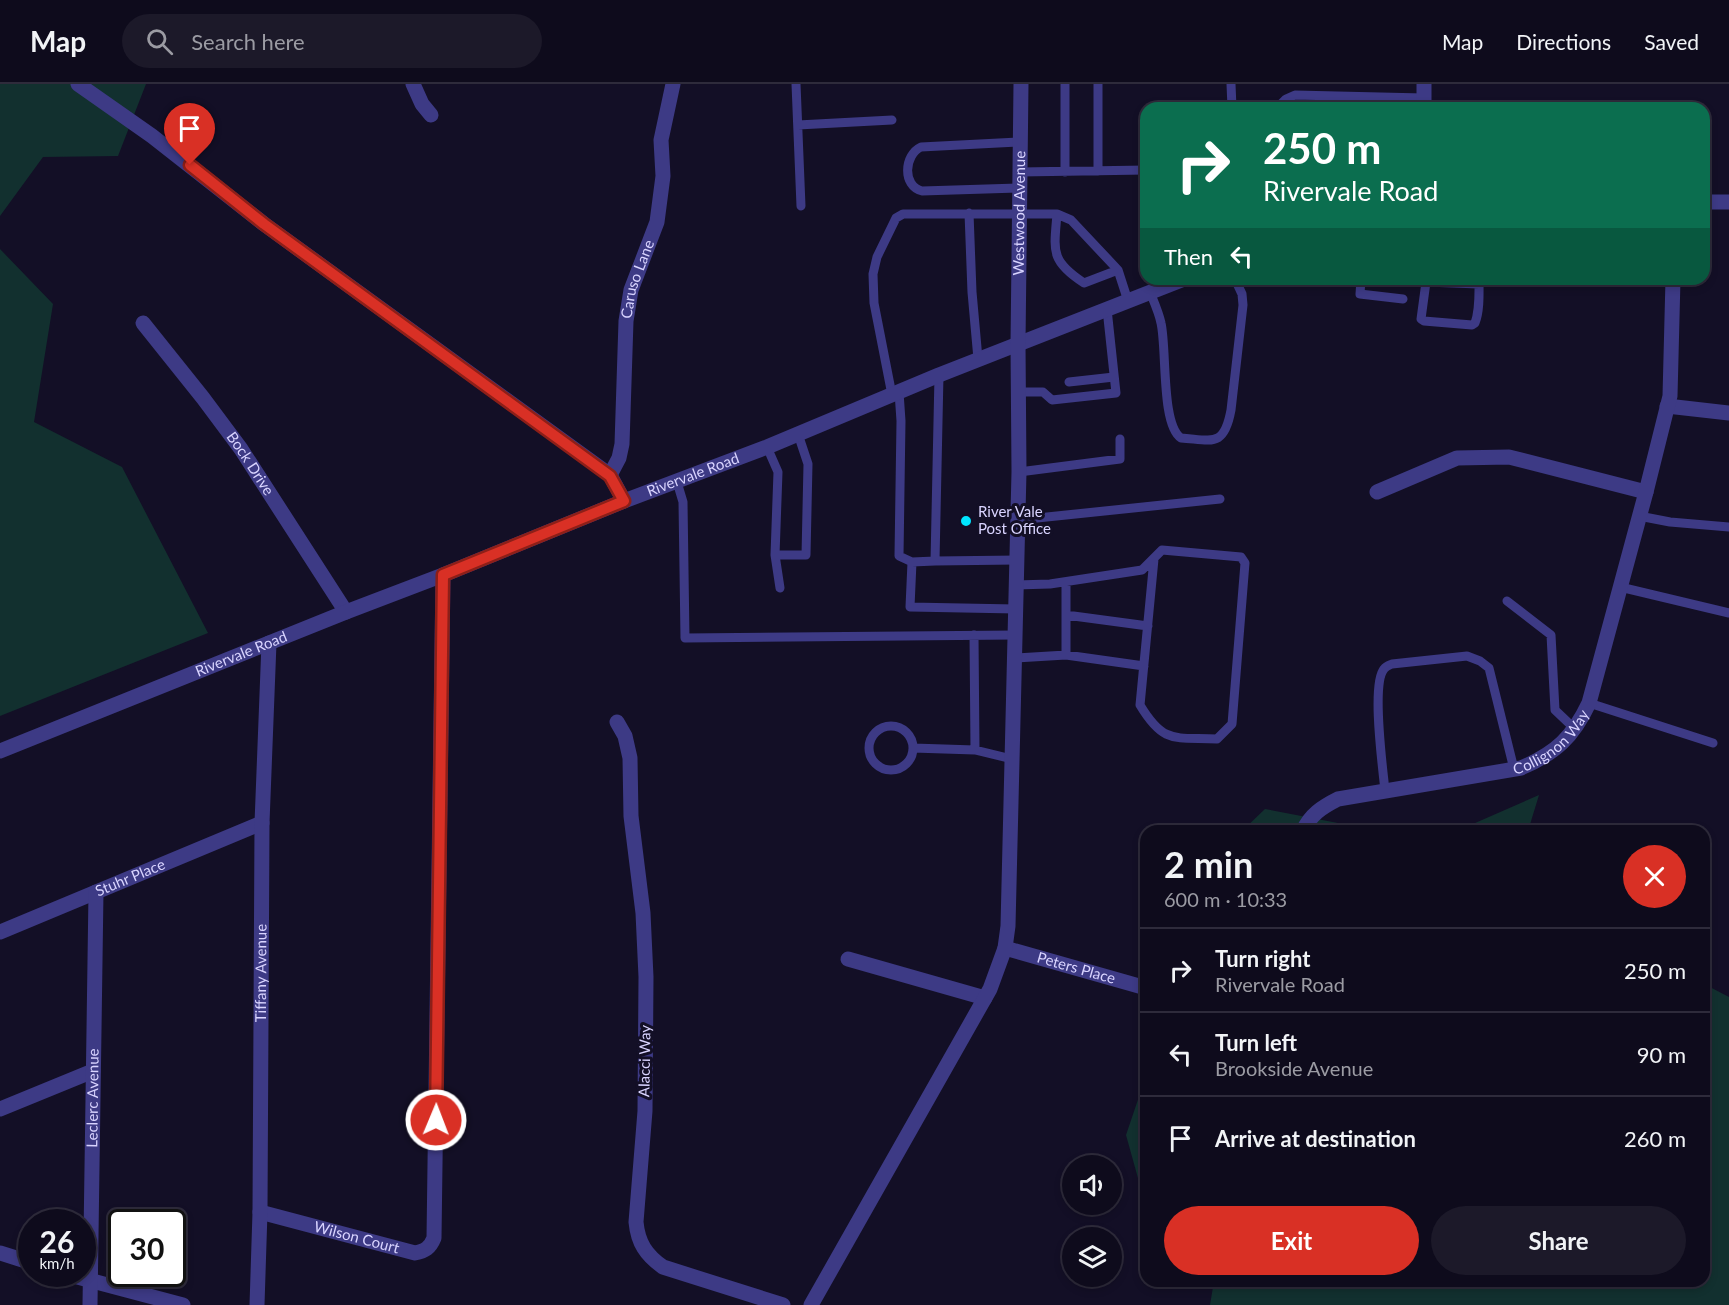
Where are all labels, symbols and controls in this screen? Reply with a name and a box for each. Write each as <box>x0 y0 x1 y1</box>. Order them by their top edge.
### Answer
search box <box>122 14 542 68</box>
text: Map <box>30 24 86 58</box>
icon: search <box>143 25 176 58</box>
text: Search here <box>191 28 305 55</box>
text: Map <box>1442 29 1483 54</box>
text: Directions <box>1516 29 1611 54</box>
text: Saved <box>1644 29 1699 54</box>
pin <box>164 103 215 165</box>
icon: arrive <box>173 112 206 145</box>
text: 250 m <box>1263 123 1381 173</box>
icon: right <box>1164 126 1242 204</box>
street label: Westwood Avenue <box>1009 151 1028 276</box>
text: Rivervale Road <box>1263 174 1438 207</box>
street label: Caruso Lane <box>617 237 657 320</box>
icon: left <box>1225 240 1258 273</box>
text: Then <box>1164 243 1213 270</box>
street label: Bock Drive <box>223 428 278 498</box>
street label: Rivervale Road <box>644 448 741 500</box>
place label: River Vale Post Office <box>978 502 1051 537</box>
marker: River Vale Post Office <box>959 514 973 528</box>
street label: Rivervale Road <box>192 627 289 680</box>
street label: Collignon Way <box>1512 706 1592 777</box>
text: 2 min <box>1164 842 1253 886</box>
button: close <box>1623 845 1686 908</box>
street label: Stuhr Place <box>92 854 167 899</box>
text: 600 m · 10:33 <box>1164 887 1287 911</box>
street label: Tiffany Avenue <box>251 924 269 1022</box>
text: Turn right <box>1215 945 1310 972</box>
street label: Peters Place <box>1035 948 1118 987</box>
icon: right <box>1164 954 1197 987</box>
text: 250 m <box>1624 957 1686 984</box>
text: Rivervale Road <box>1215 972 1345 996</box>
street label: Alacci Way <box>634 1024 654 1097</box>
text: Turn left <box>1215 1029 1297 1056</box>
icon: left <box>1164 1038 1197 1071</box>
text: 90 m <box>1637 1041 1686 1068</box>
street label: Leclerc Avenue <box>82 1048 102 1148</box>
text: Brookside Avenue <box>1215 1056 1373 1080</box>
position arrow <box>404 1088 468 1152</box>
icon: arrive <box>1164 1122 1197 1155</box>
text: Arrive at destination <box>1215 1125 1416 1152</box>
text: 260 m <box>1624 1125 1686 1152</box>
map controls <box>1062 1155 1122 1287</box>
button: sound <box>1062 1155 1122 1215</box>
button: Exit <box>1164 1206 1419 1275</box>
button: Share <box>1431 1206 1686 1275</box>
speed limit sign: 30 <box>108 1209 186 1287</box>
street label: Wilson Court <box>312 1217 402 1257</box>
text: 26 <box>40 1223 74 1259</box>
button: layers <box>1062 1227 1122 1287</box>
text: km/h <box>39 1254 75 1272</box>

